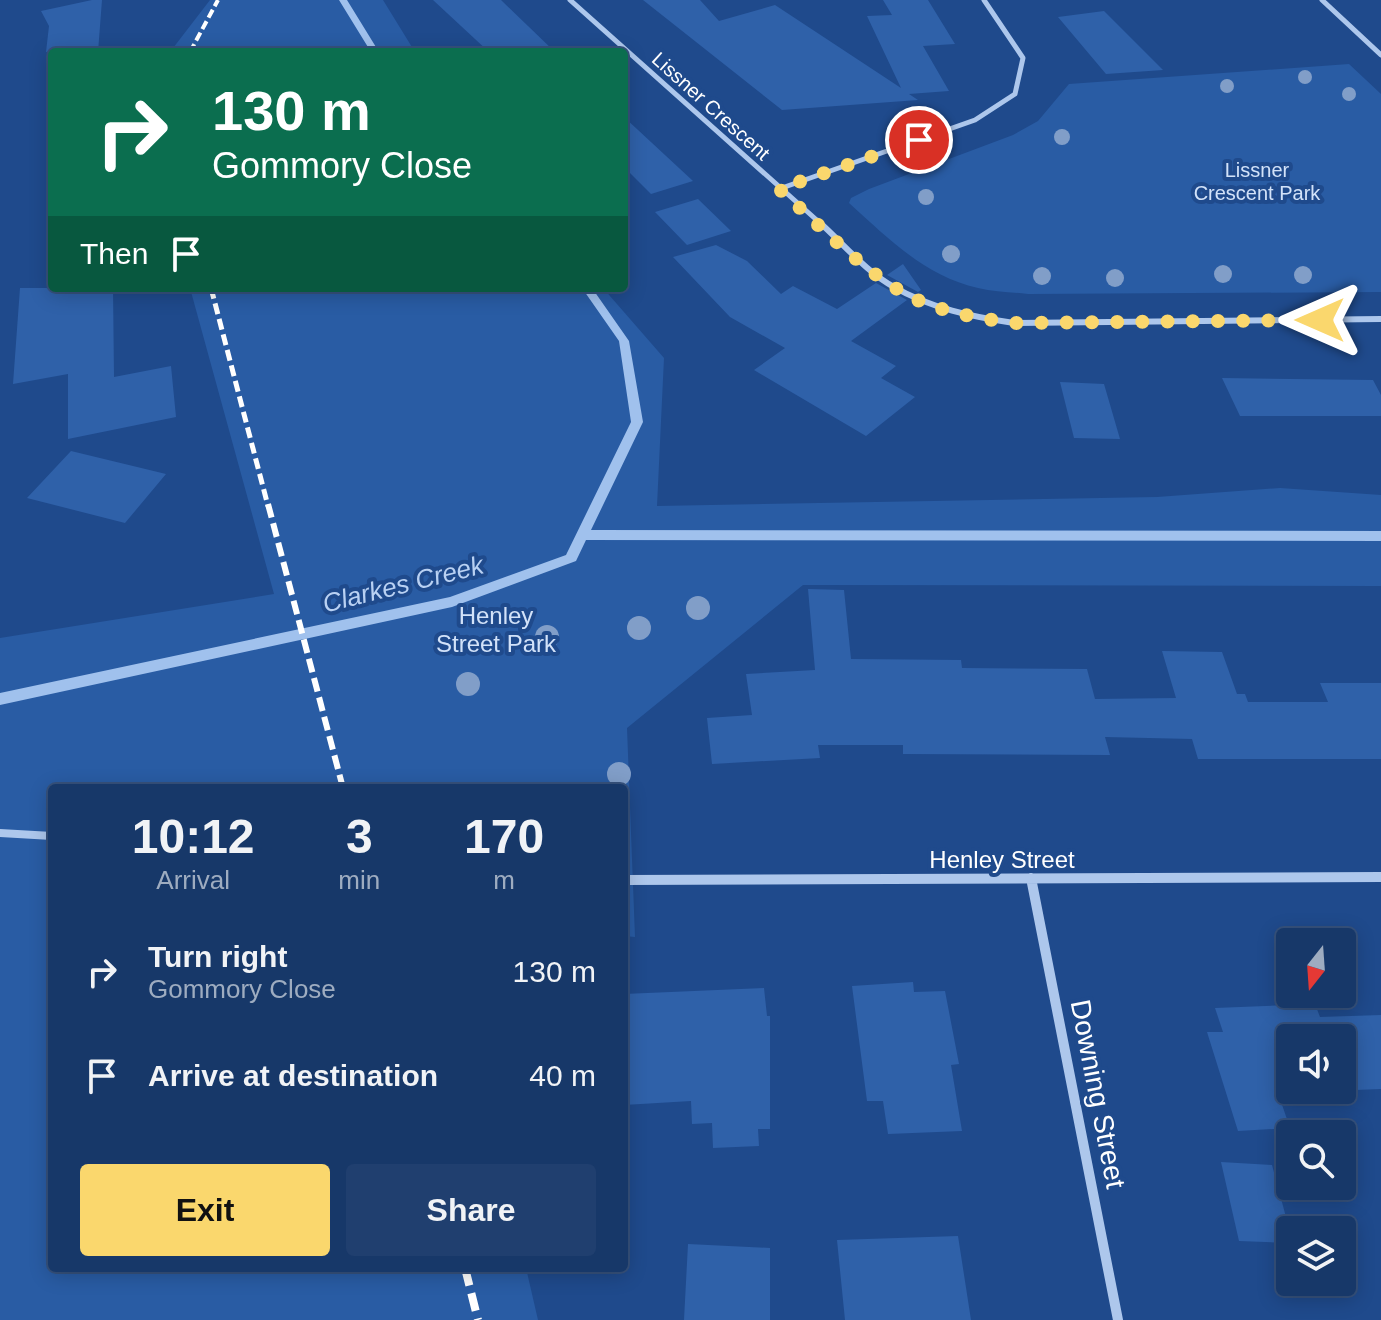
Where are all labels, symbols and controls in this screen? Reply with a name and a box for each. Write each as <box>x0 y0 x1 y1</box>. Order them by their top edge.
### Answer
street label: Lissner Crescent <box>648 48 774 165</box>
text: 130 m <box>212 79 371 142</box>
icon: right <box>80 80 184 184</box>
pin <box>885 106 953 174</box>
icon: arrive <box>897 118 941 162</box>
text: Gommory Close <box>212 145 472 186</box>
park label: Lissner Crescent Park <box>1194 159 1321 204</box>
icon: arrive <box>164 232 208 276</box>
text: Then <box>80 237 148 270</box>
position arrow <box>1278 278 1362 362</box>
water label: Clarkes Creek <box>319 549 488 618</box>
park label: Henley Street Park <box>436 602 557 657</box>
text: 10:12 <box>132 810 255 863</box>
text: 3 <box>346 810 373 863</box>
text: 170 <box>464 810 544 863</box>
street label: Henley Street <box>929 846 1075 873</box>
text: Arrival <box>156 865 230 895</box>
text: min <box>338 865 380 895</box>
text: m <box>493 865 515 895</box>
north arrow <box>1276 928 1356 1008</box>
map controls <box>1276 928 1356 1296</box>
text: Turn right <box>148 940 287 973</box>
icon: right <box>80 950 124 994</box>
text: 130 m <box>513 955 596 988</box>
text: Gommory Close <box>148 974 336 1004</box>
street label: Downing Street <box>1065 997 1132 1191</box>
button: sound <box>1276 1024 1356 1104</box>
icon: arrive <box>80 1054 124 1098</box>
text: Arrive at destination <box>148 1059 438 1092</box>
text: 40 m <box>529 1059 596 1092</box>
button: search <box>1276 1120 1356 1200</box>
button: Exit <box>80 1164 330 1256</box>
button: Share <box>346 1164 596 1256</box>
button: layers <box>1276 1216 1356 1296</box>

